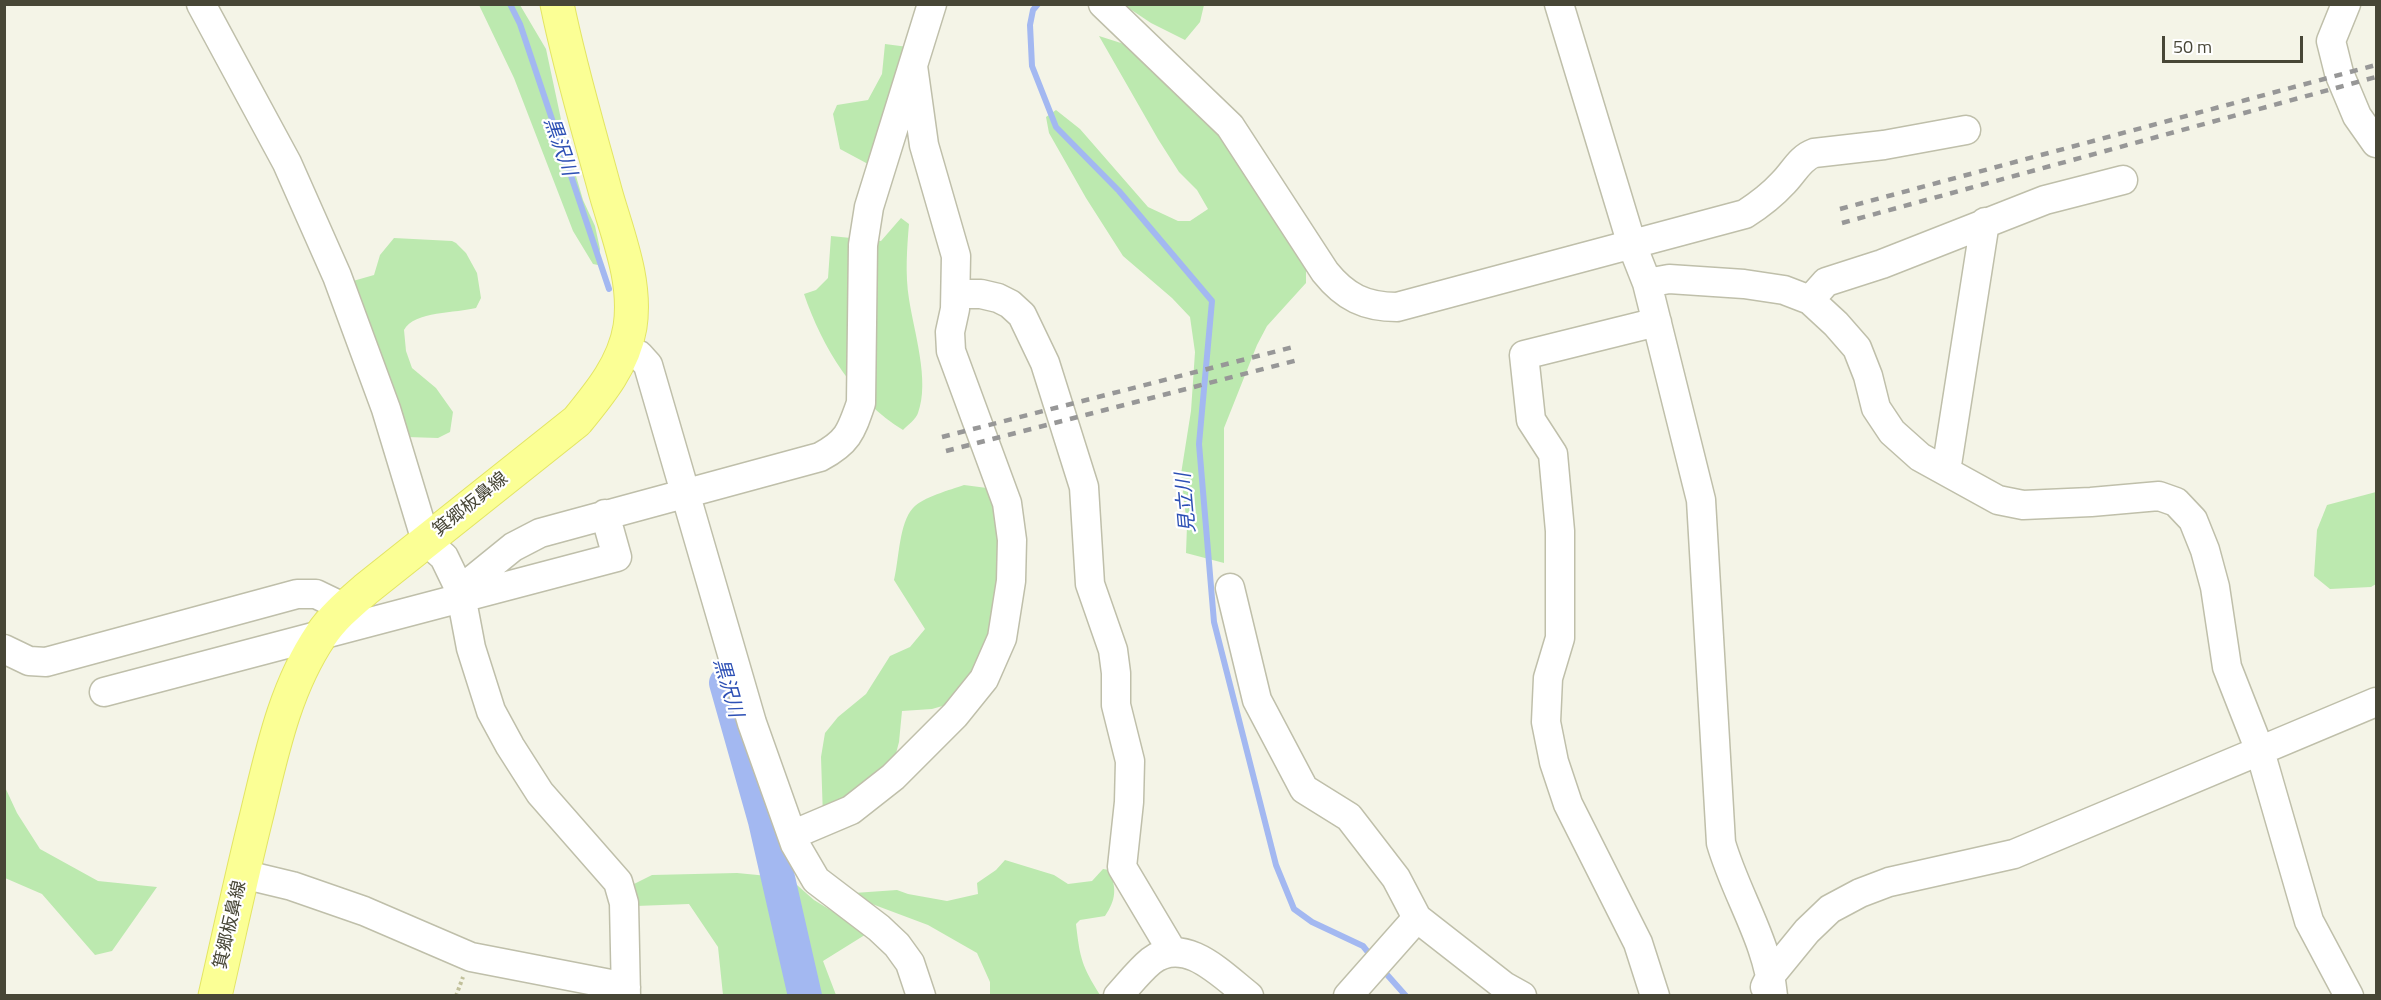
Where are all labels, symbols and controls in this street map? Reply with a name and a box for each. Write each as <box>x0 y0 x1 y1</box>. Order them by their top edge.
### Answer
scale bar <box>2165 24 2306 62</box>
text: 50 m <box>2173 33 2212 60</box>
water label: 黒沢川 <box>538 115 580 179</box>
street label: 箕郷板鼻線 <box>429 468 513 542</box>
water label: 見立川 <box>1172 472 1202 534</box>
water label: 黒沢川 <box>707 656 747 720</box>
street label: 箕郷板鼻線 <box>210 879 252 971</box>

